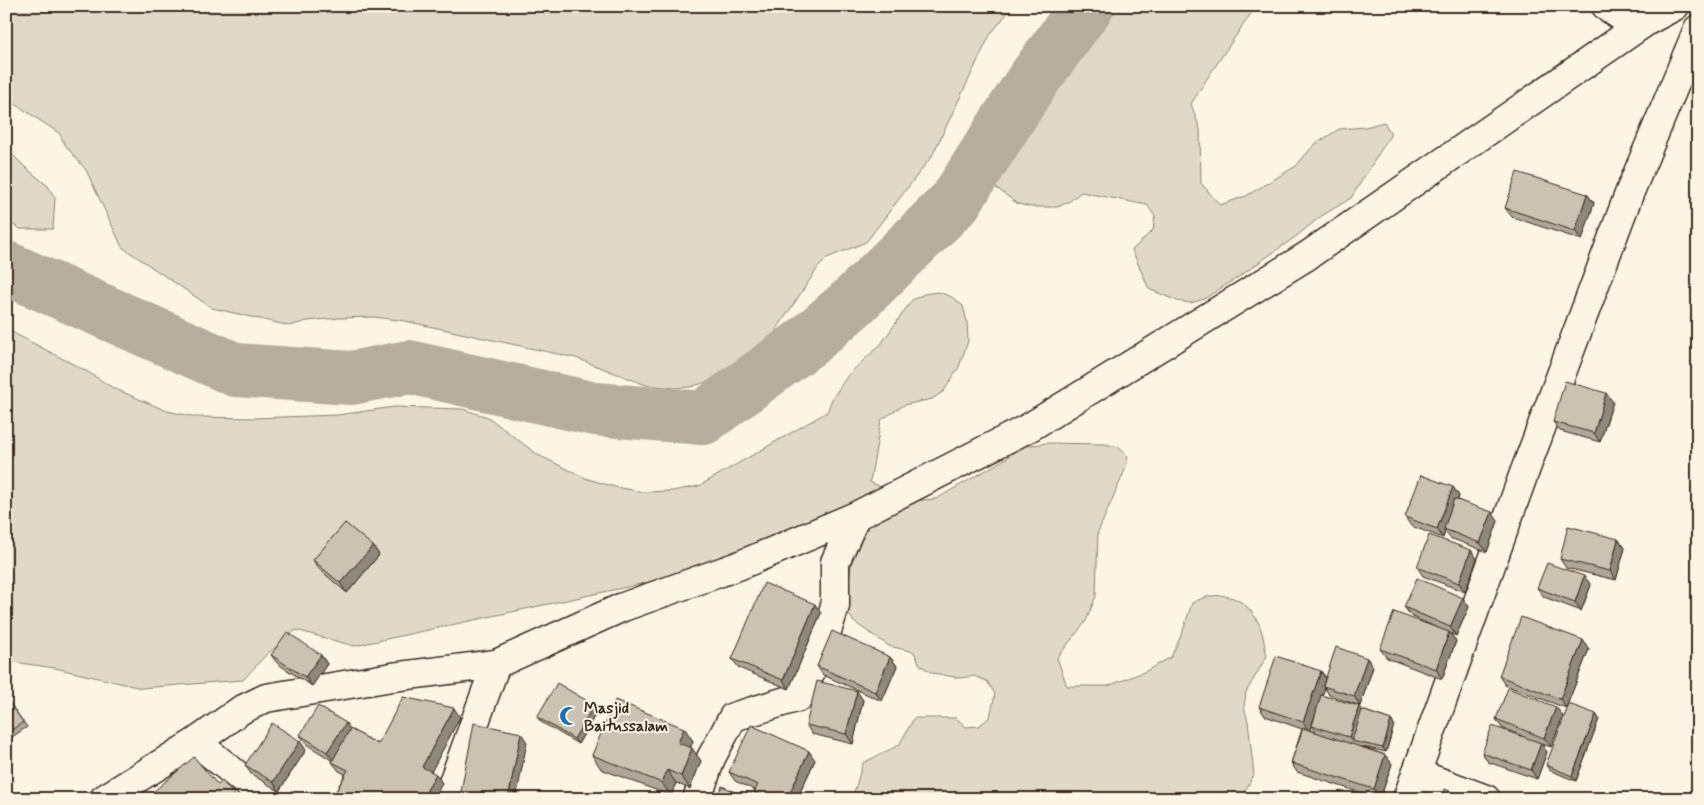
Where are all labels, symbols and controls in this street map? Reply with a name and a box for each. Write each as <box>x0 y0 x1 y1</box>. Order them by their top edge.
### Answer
place label: Masjid Baitussalam <box>584 698 668 737</box>
mosque icon: Masjid Baitussalam <box>558 705 580 727</box>

